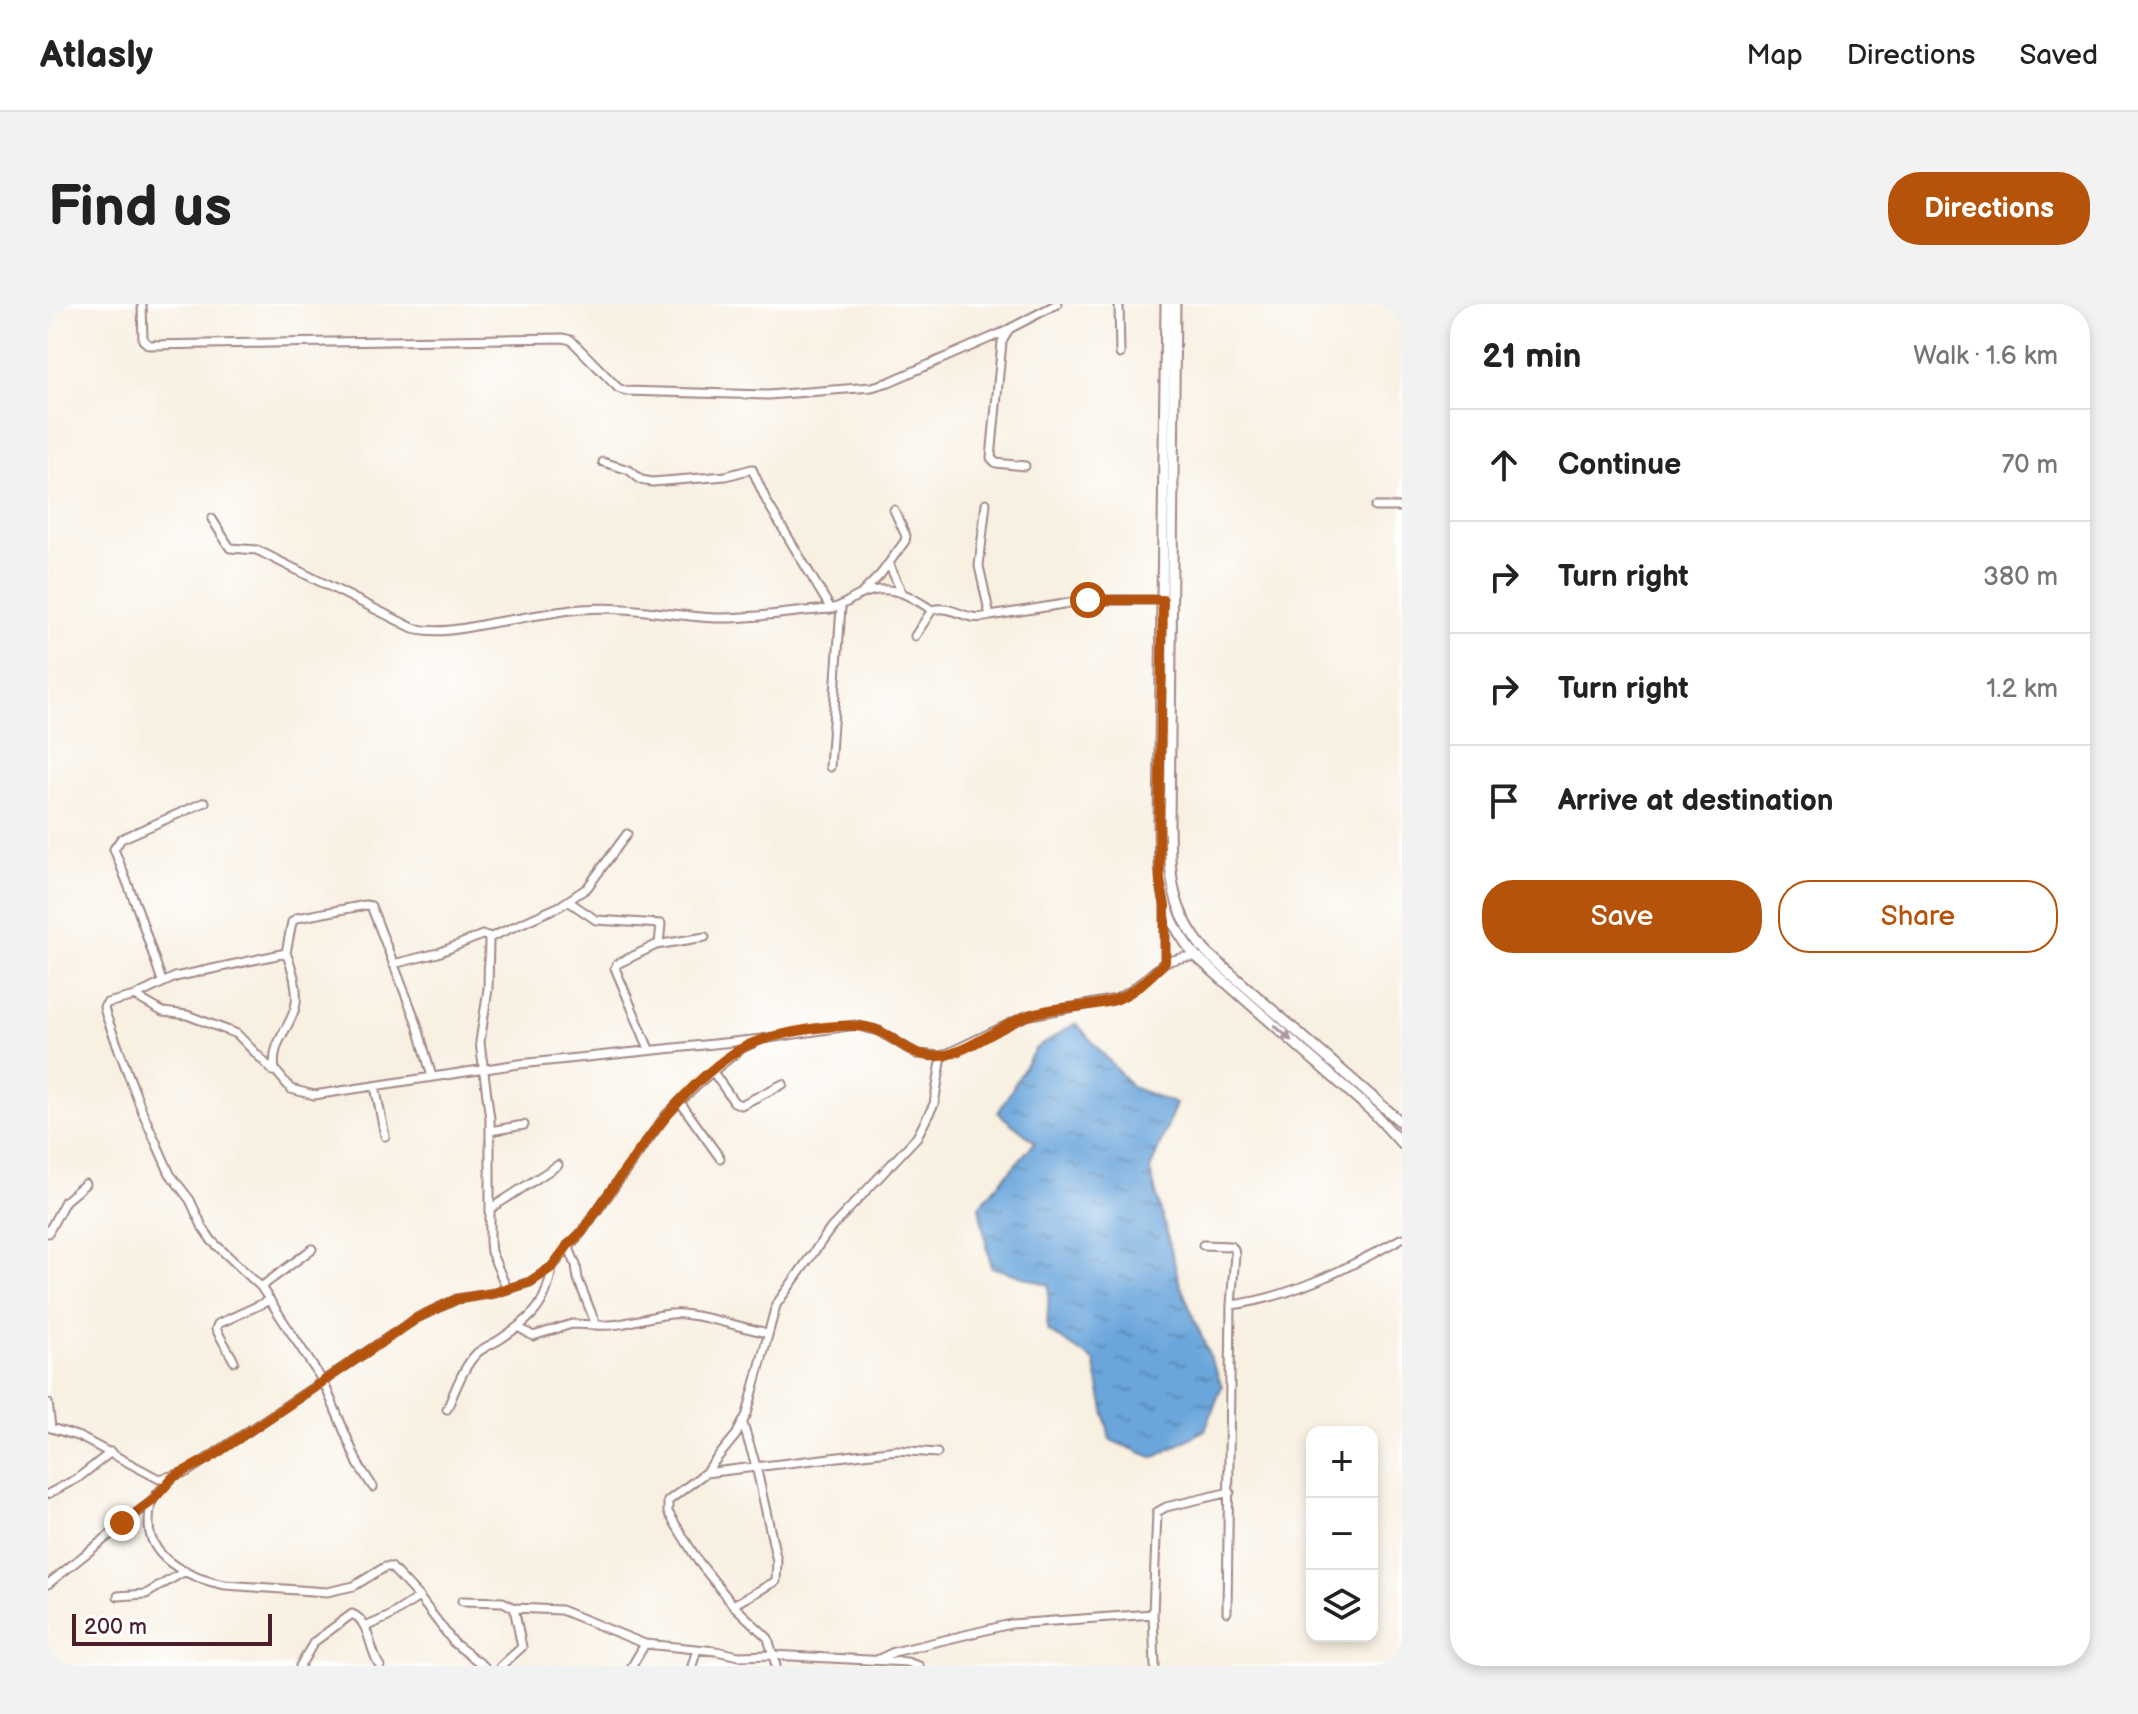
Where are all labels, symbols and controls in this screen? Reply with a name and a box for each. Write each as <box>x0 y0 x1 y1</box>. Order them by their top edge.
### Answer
text: Atlasly <box>40 33 153 78</box>
text: Map <box>1746 39 1803 72</box>
text: Directions <box>1847 39 1975 72</box>
text: Saved <box>2019 39 2098 72</box>
button: Directions <box>1888 172 2090 245</box>
text: Find us <box>48 175 232 242</box>
text: 21 min <box>1482 336 1581 377</box>
text: Walk · 1.6 km <box>1913 341 2058 372</box>
icon: ahead <box>1482 443 1526 487</box>
text: Continue <box>1558 447 1681 483</box>
text: 70 m <box>2001 450 2058 481</box>
icon: right <box>1482 555 1526 599</box>
text: Turn right <box>1558 559 1689 595</box>
text: 380 m <box>1983 562 2058 593</box>
route start <box>1070 582 1106 618</box>
icon: right <box>1482 667 1526 711</box>
text: Turn right <box>1558 671 1689 707</box>
text: 1.2 km <box>1986 674 2058 705</box>
icon: arrive <box>1482 779 1526 823</box>
text: Arrive at destination <box>1558 783 1834 819</box>
button: Save <box>1482 880 1762 953</box>
button: Share <box>1778 880 2058 953</box>
one-way arrow <box>1273 1024 1292 1042</box>
map controls <box>1306 1426 1378 1642</box>
button: + <box>1306 1426 1378 1498</box>
button: − <box>1306 1498 1378 1570</box>
route end <box>104 1505 140 1541</box>
button: layers <box>1306 1570 1378 1642</box>
scale bar <box>72 1610 272 1646</box>
text: 200 m <box>84 1614 147 1641</box>

